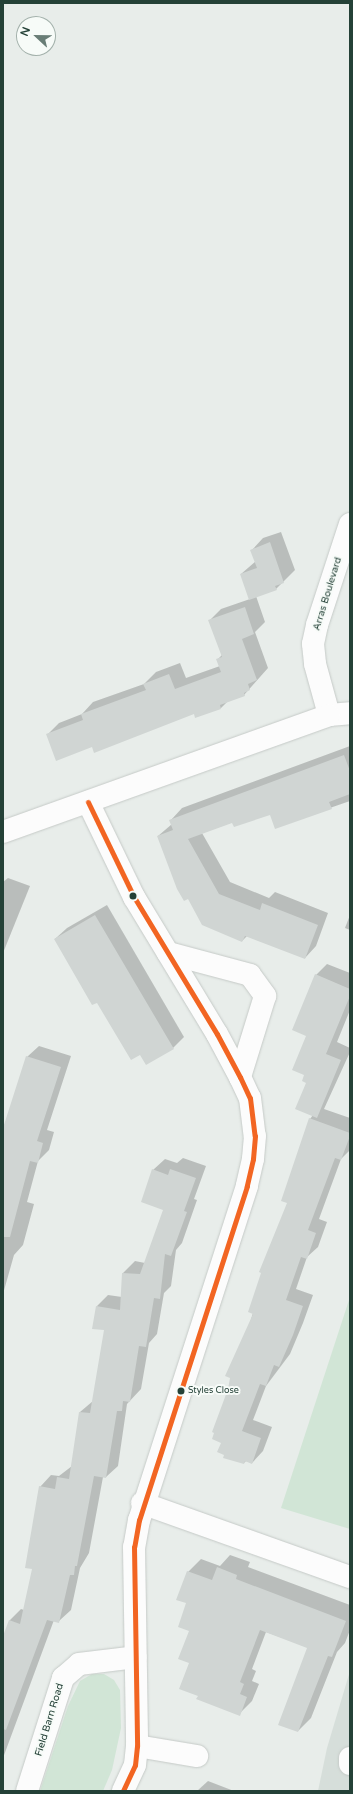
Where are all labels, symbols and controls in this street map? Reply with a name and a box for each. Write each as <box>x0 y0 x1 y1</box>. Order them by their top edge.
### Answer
north arrow <box>16 16 56 56</box>
text: N <box>18 25 33 38</box>
street label: Arras Boulevard <box>311 556 345 632</box>
unlabelled marker <box>128 891 138 901</box>
marker: Styles Close <box>176 1386 186 1396</box>
place label: Styles Close <box>188 1386 239 1396</box>
street label: Field Barn Road <box>33 1682 67 1758</box>

